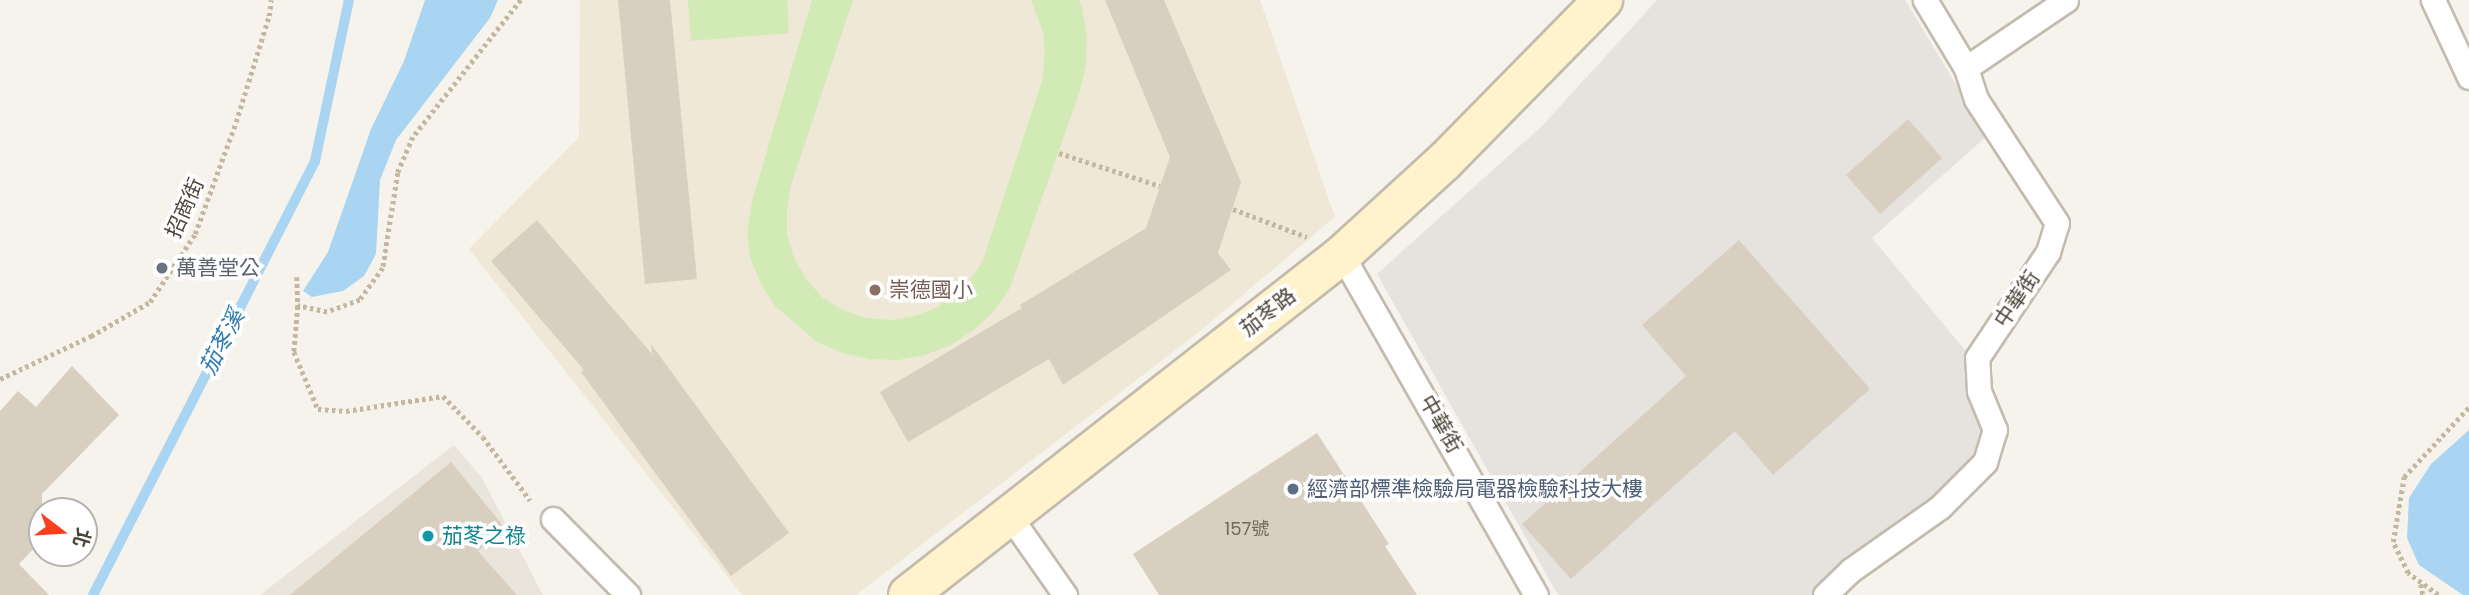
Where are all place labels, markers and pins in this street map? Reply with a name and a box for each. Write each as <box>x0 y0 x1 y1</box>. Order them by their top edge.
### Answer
place label: 萬善堂公 <box>176 255 260 281</box>
marker: 萬善堂公 <box>154 260 170 276</box>
place label: 崇德國小 <box>889 277 973 303</box>
marker: 崇德國小 <box>867 282 883 298</box>
place label: 經濟部標準檢驗局電器檢驗科技大樓 <box>1307 476 1643 502</box>
marker: 經濟部標準檢驗局電器檢驗科技大樓 <box>1285 481 1301 497</box>
place label: 茄苳之祿 <box>442 523 526 549</box>
marker: 茄苳之祿 <box>420 528 436 544</box>

